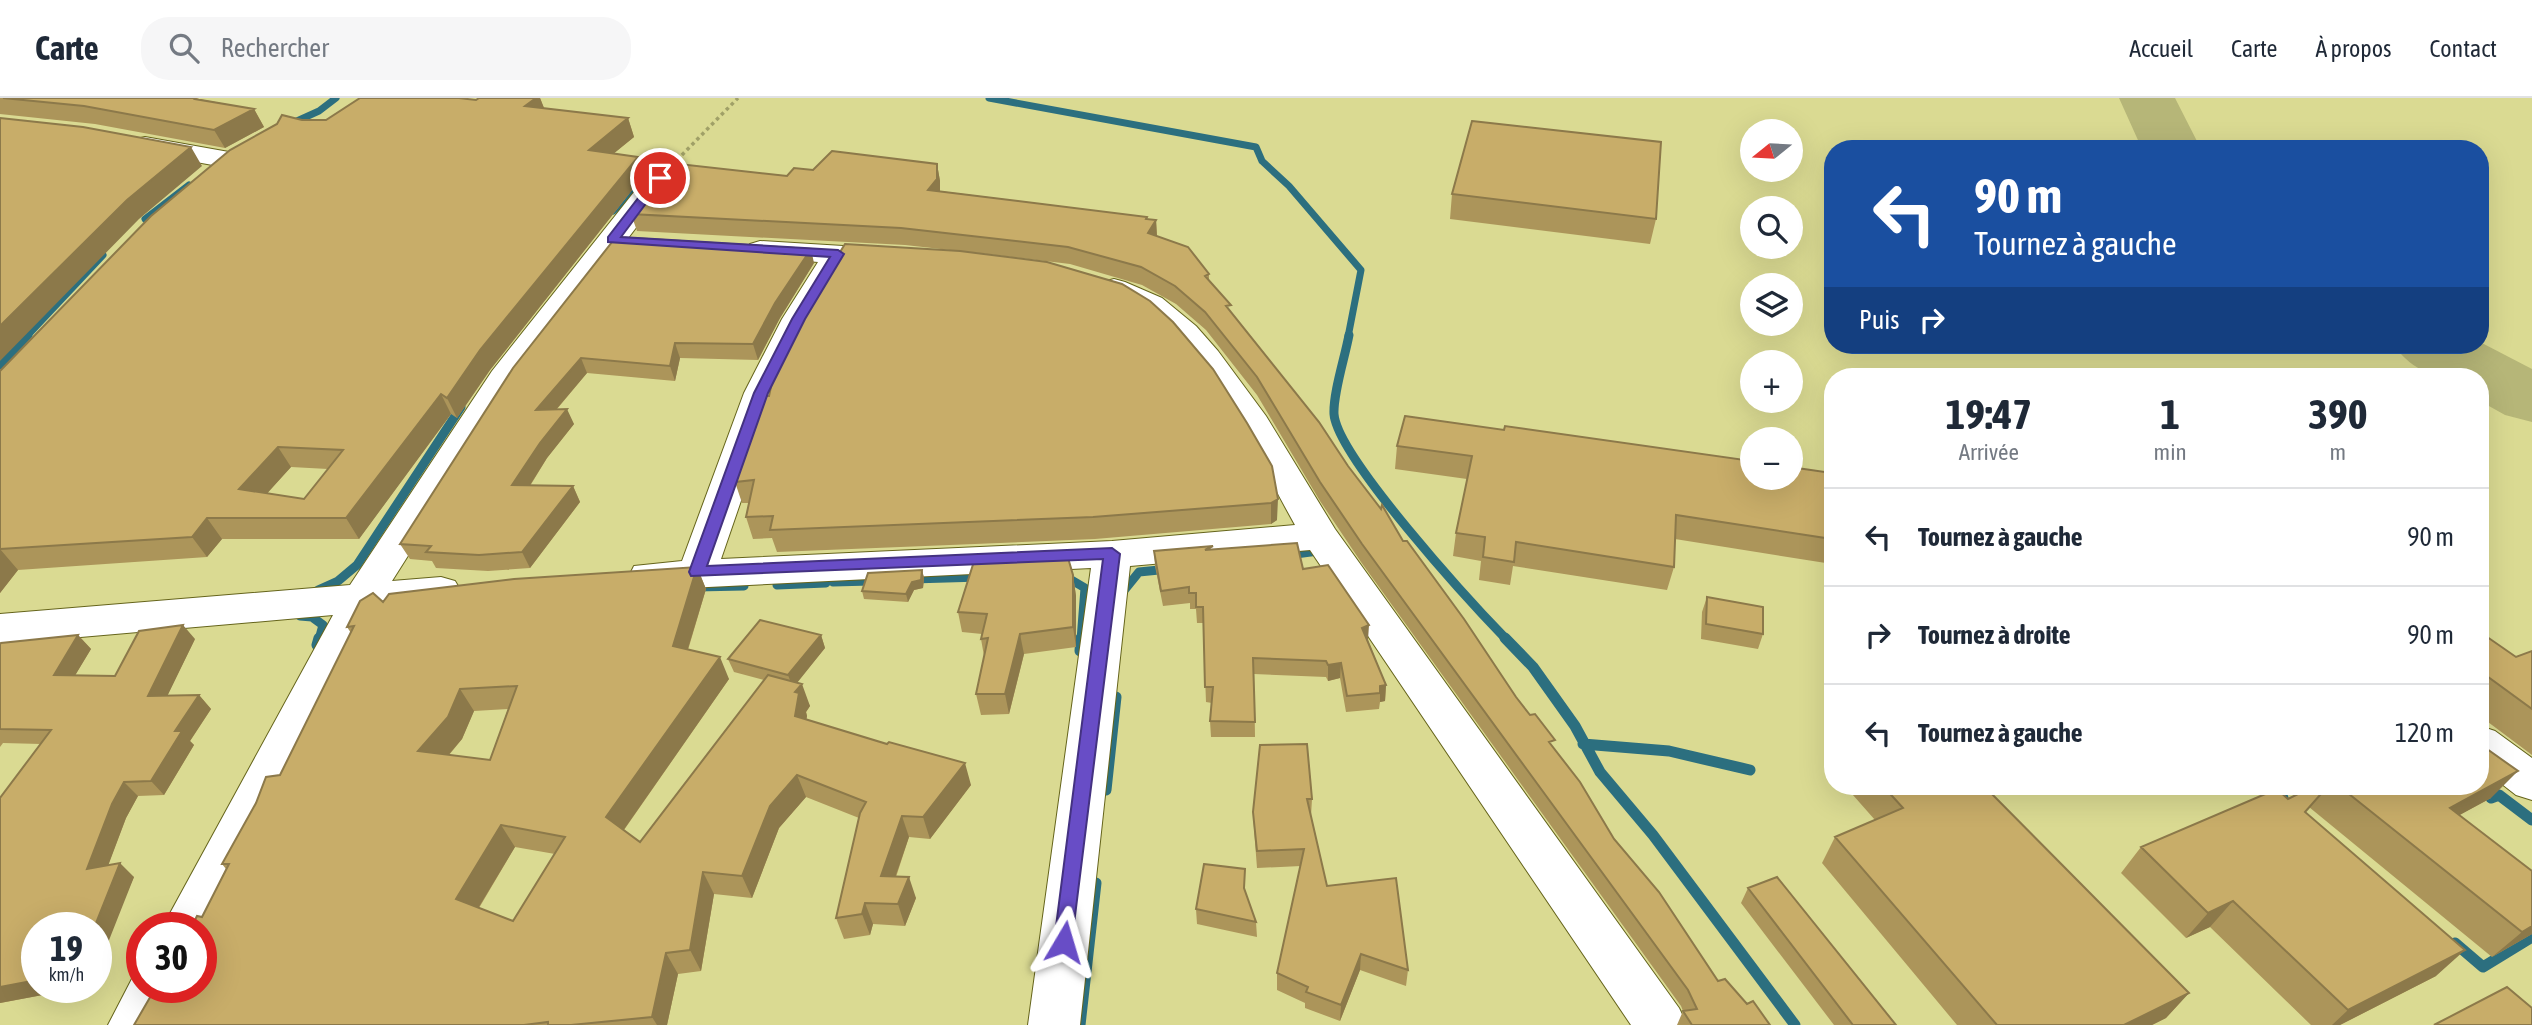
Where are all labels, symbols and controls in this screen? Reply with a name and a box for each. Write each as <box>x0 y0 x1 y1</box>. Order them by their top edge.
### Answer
search box <box>141 17 631 80</box>
text: Carte <box>35 29 99 67</box>
icon: search <box>165 29 203 67</box>
text: Rechercher <box>221 33 329 63</box>
text: Accueil <box>2129 35 2193 62</box>
text: Carte <box>2231 35 2277 62</box>
text: À propos <box>2315 35 2391 62</box>
text: Contact <box>2429 35 2497 62</box>
north arrow <box>1740 119 1802 182</box>
map controls <box>1740 119 1803 490</box>
pin <box>630 148 690 208</box>
icon: arrive <box>641 159 679 197</box>
text: 90 m <box>1974 167 2062 223</box>
icon: left <box>1859 168 1950 259</box>
button: search <box>1740 196 1803 259</box>
text: Tournez à gauche <box>1974 225 2177 262</box>
button: layers <box>1740 273 1803 336</box>
icon: right <box>1913 301 1951 339</box>
text: Puis <box>1859 305 1899 335</box>
button: + <box>1740 350 1803 413</box>
text: 19:47 <box>1946 390 2032 438</box>
text: 1 <box>2160 390 2180 438</box>
text: 390 <box>2308 390 2367 438</box>
button: − <box>1740 427 1803 490</box>
text: Arrivée <box>1959 439 2019 465</box>
text: min <box>2154 439 2187 465</box>
text: m <box>2330 439 2346 465</box>
icon: left <box>1859 518 1897 556</box>
text: Tournez à gauche <box>1918 522 2083 552</box>
text: 90 m <box>2407 522 2454 552</box>
icon: right <box>1859 616 1897 654</box>
text: Tournez à droite <box>1918 620 2071 650</box>
text: 90 m <box>2407 620 2454 650</box>
icon: left <box>1859 714 1897 752</box>
text: Tournez à gauche <box>1918 718 2083 748</box>
text: 120 m <box>2395 718 2454 748</box>
position arrow <box>1027 905 1101 979</box>
speed limit sign: 30 <box>126 912 217 1003</box>
text: 19 <box>50 928 83 968</box>
text: km/h <box>49 964 84 985</box>

